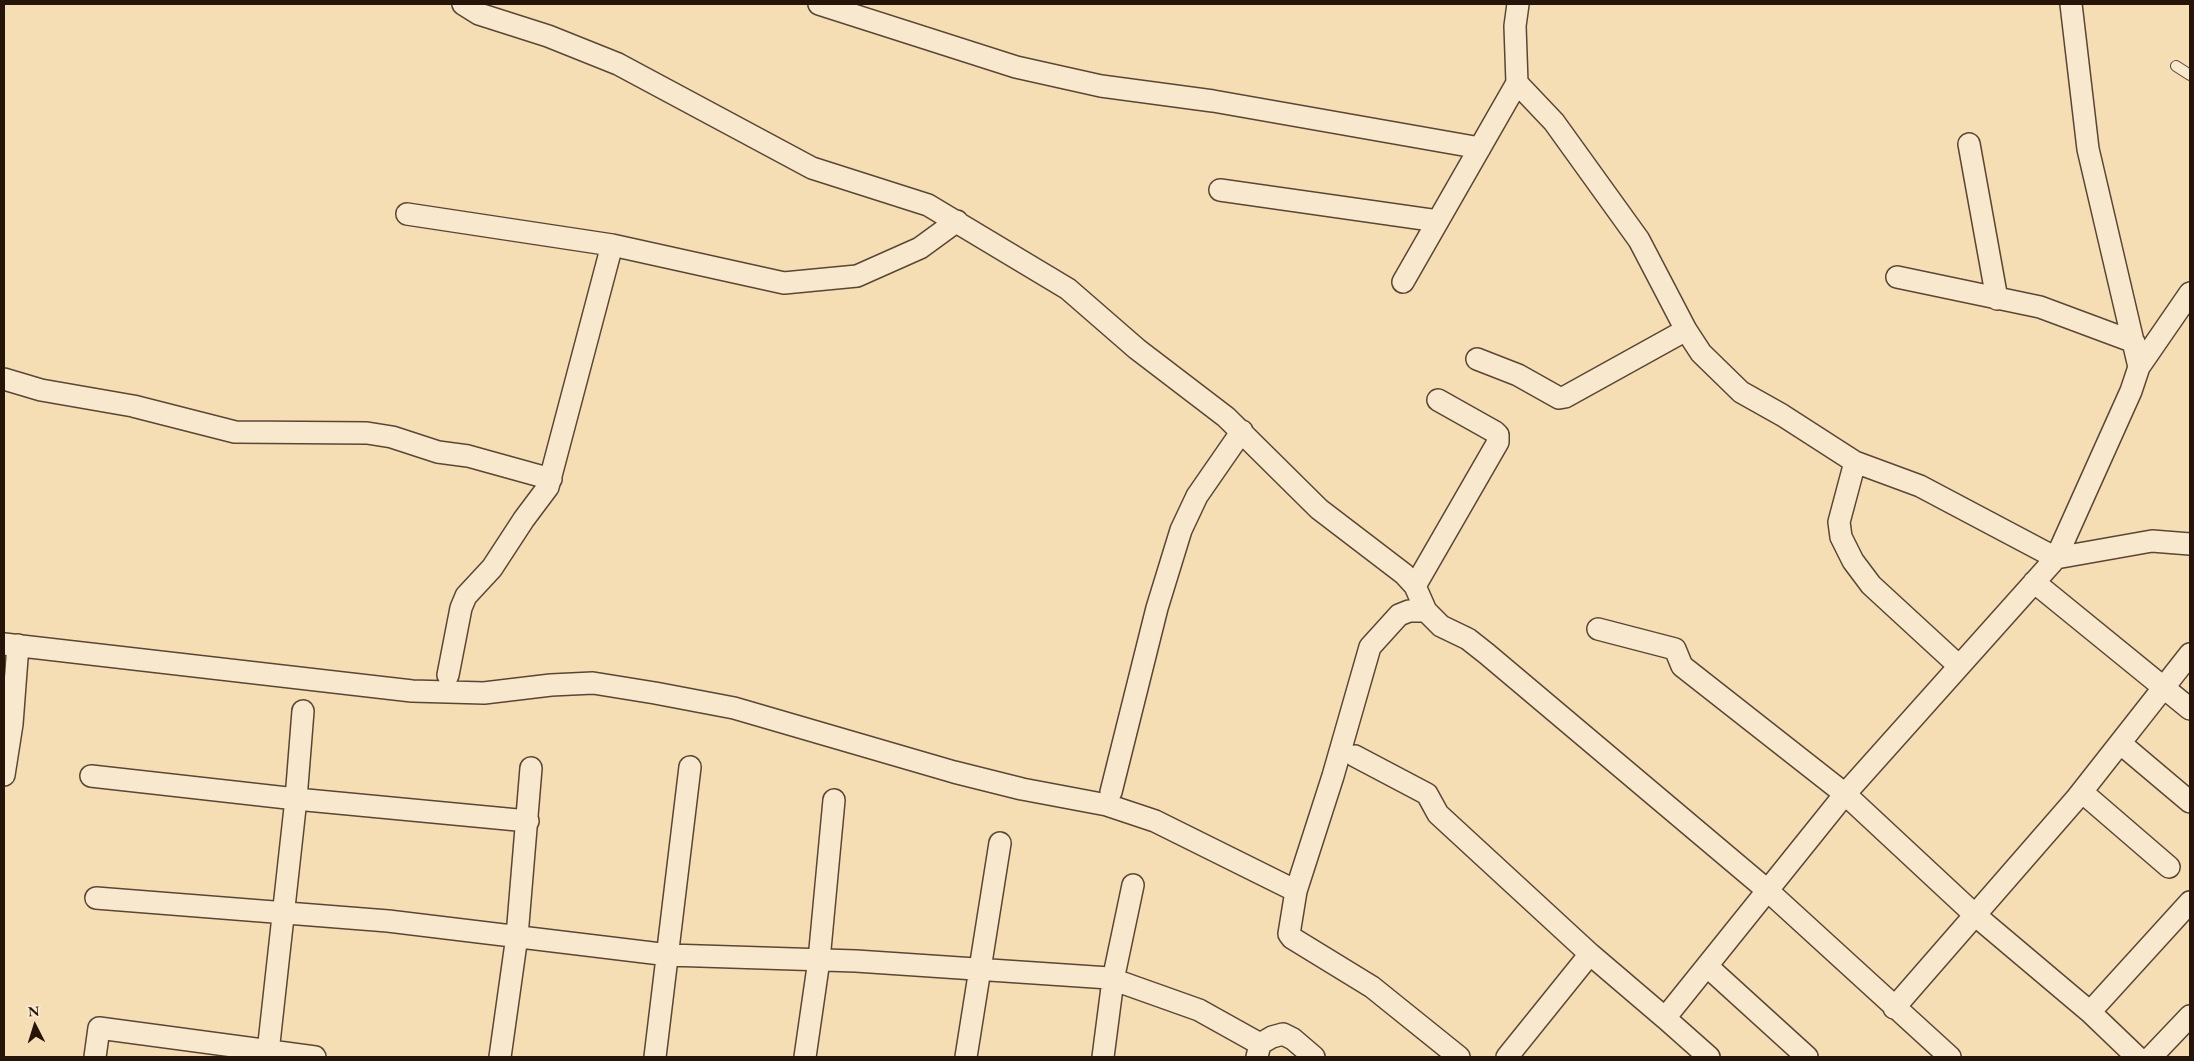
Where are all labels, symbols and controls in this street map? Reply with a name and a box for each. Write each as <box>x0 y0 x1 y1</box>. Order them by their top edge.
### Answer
north arrow <box>10 1001 60 1051</box>
text: N <box>27 1002 40 1021</box>

